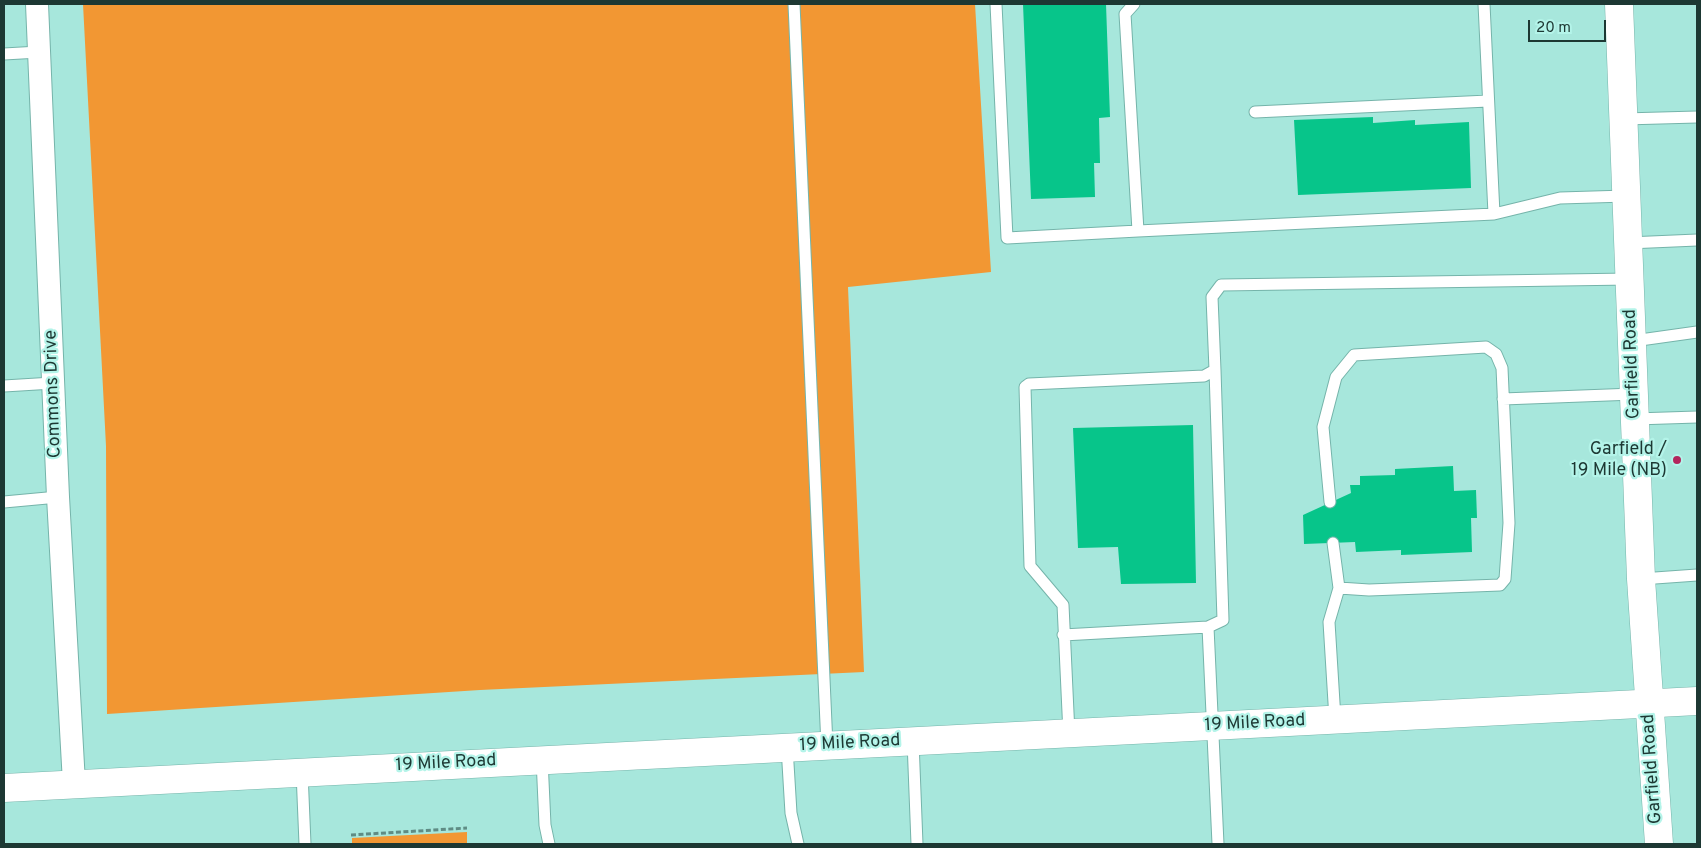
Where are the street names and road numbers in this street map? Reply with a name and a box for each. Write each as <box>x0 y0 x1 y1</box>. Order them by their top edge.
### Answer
street label: Garfield Road <box>1620 309 1646 419</box>
street label: Commons Drive <box>41 330 67 458</box>
street label: 19 Mile Road <box>1204 711 1306 737</box>
street label: Garfield Road <box>1638 713 1668 825</box>
street label: 19 Mile Road <box>799 731 901 757</box>
street label: 19 Mile Road <box>395 751 497 777</box>

